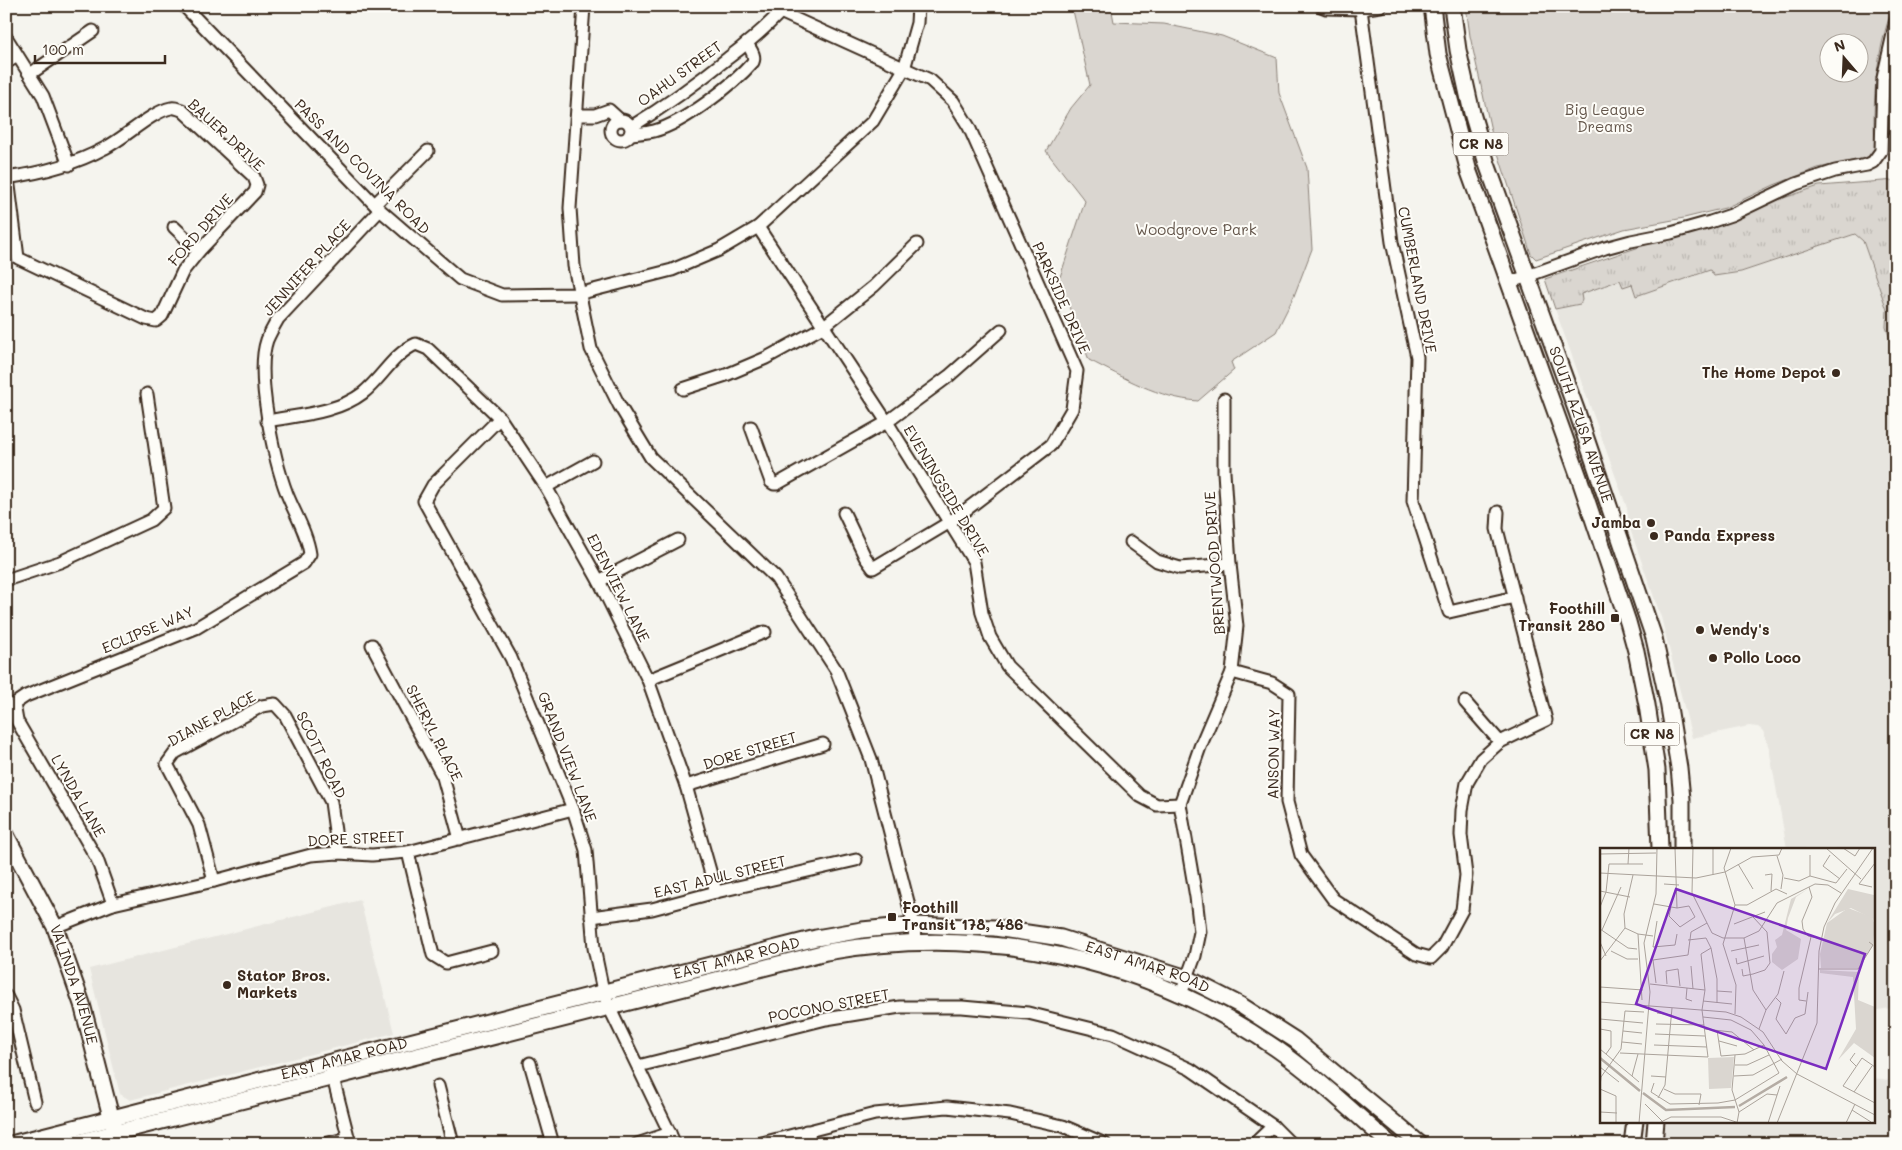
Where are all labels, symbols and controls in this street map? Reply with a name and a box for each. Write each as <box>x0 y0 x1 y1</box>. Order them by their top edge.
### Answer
scale bar <box>35 32 165 64</box>
north arrow <box>1820 32 1870 82</box>
text: N <box>1831 35 1848 56</box>
street label: OAHU STREET <box>633 36 726 111</box>
text: 100 m <box>42 39 84 59</box>
street label: BAUER DRIVE <box>184 94 269 175</box>
street label: PASS AND COVINA ROAD <box>291 94 435 238</box>
park label: Big League Dreams <box>1565 99 1645 136</box>
road number: CR N8 <box>1454 132 1508 156</box>
street label: FORD DRIVE <box>163 189 237 270</box>
street label: CUMBERLAND DRIVE <box>1394 205 1442 355</box>
street label: JENNIFER PLACE <box>258 215 355 320</box>
park label: Woodgrove Park <box>1135 219 1257 239</box>
street label: PARKSIDE DRIVE <box>1028 238 1096 357</box>
street label: SOUTH AZUSA AVENUE <box>1545 343 1618 506</box>
place label: The Home Depot <box>1702 362 1826 382</box>
marker: The Home Depot <box>1830 367 1842 379</box>
street label: EVENINGSIDE DRIVE <box>900 421 994 560</box>
street label: BRENTWOOD DRIVE <box>1199 490 1229 635</box>
place label: Jamba <box>1591 512 1641 532</box>
marker: Jamba <box>1645 517 1657 529</box>
place label: Panda Express <box>1664 525 1775 545</box>
street label: EDENVIEW LANE <box>583 530 655 646</box>
marker: Panda Express <box>1648 530 1660 542</box>
place label: Foothill Transit 280 <box>1518 598 1605 635</box>
street label: ECLIPSE WAY <box>99 601 197 657</box>
marker: Foothill Transit 280 <box>1609 612 1621 624</box>
place label: Wendy's <box>1710 619 1770 639</box>
marker: Wendy's <box>1694 624 1706 636</box>
place label: Pollo Loco <box>1723 647 1801 667</box>
marker: Pollo Loco <box>1707 652 1719 664</box>
street label: SHERYL PLACE <box>402 681 468 785</box>
street label: DIANE PLACE <box>164 686 259 751</box>
street label: GRAND VIEW LANE <box>534 689 602 825</box>
street label: SCOTT ROAD <box>292 708 352 802</box>
street label: ANSON WAY <box>1262 708 1284 800</box>
road number: CR N8 <box>1624 722 1680 746</box>
street label: DORE STREET <box>700 726 799 774</box>
street label: LYNDA LANE <box>47 751 111 841</box>
street label: DORE STREET <box>307 825 405 851</box>
inset map <box>1600 848 1874 1122</box>
street label: EAST ADUL STREET <box>651 850 788 902</box>
place label: Foothill Transit 178, 486 <box>902 897 1023 934</box>
marker: Foothill Transit 178, 486 <box>886 911 898 923</box>
street label: VALINDA AVENUE <box>46 922 103 1047</box>
street label: EAST AMAR ROAD <box>671 932 802 983</box>
street label: EAST AMAR ROAD <box>1083 935 1214 997</box>
place label: Stator Bros. Markets <box>237 965 330 1002</box>
marker: Stator Bros. Markets <box>221 979 233 991</box>
street label: POCONO STREET <box>766 983 891 1027</box>
street label: EAST AMAR ROAD <box>279 1032 409 1084</box>

